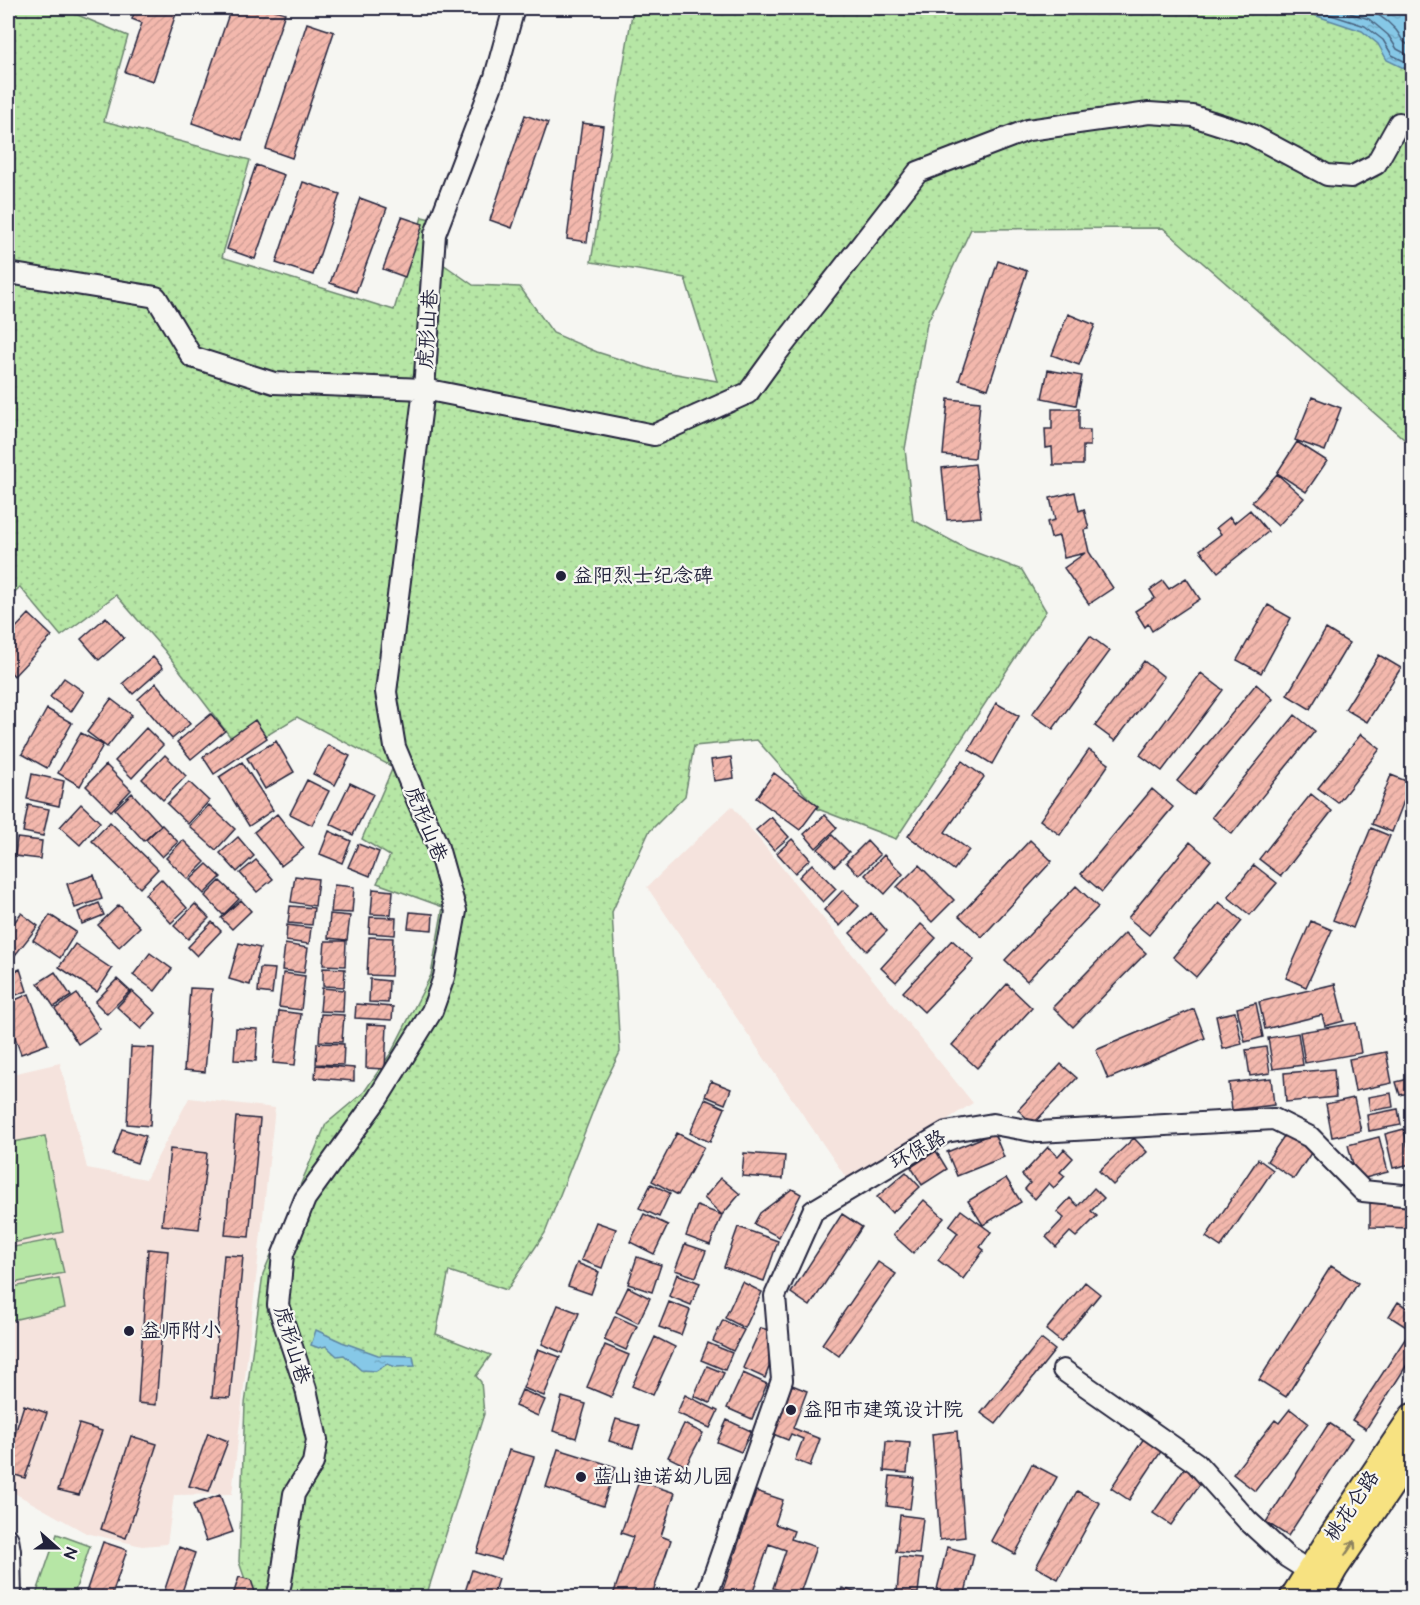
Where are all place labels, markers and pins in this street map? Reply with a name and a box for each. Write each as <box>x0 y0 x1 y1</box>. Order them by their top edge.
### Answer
place label: 益阳烈士纪念碑 <box>573 562 713 590</box>
marker: 益阳烈士纪念碑 <box>554 569 568 583</box>
place label: 益师附小 <box>141 1317 221 1345</box>
marker: 益师附小 <box>122 1324 136 1338</box>
place label: 益阳市建筑设计院 <box>803 1396 963 1424</box>
marker: 益阳市建筑设计院 <box>784 1403 798 1417</box>
place label: 蓝山迪诺幼儿园 <box>593 1463 733 1491</box>
marker: 蓝山迪诺幼儿园 <box>574 1470 588 1484</box>

